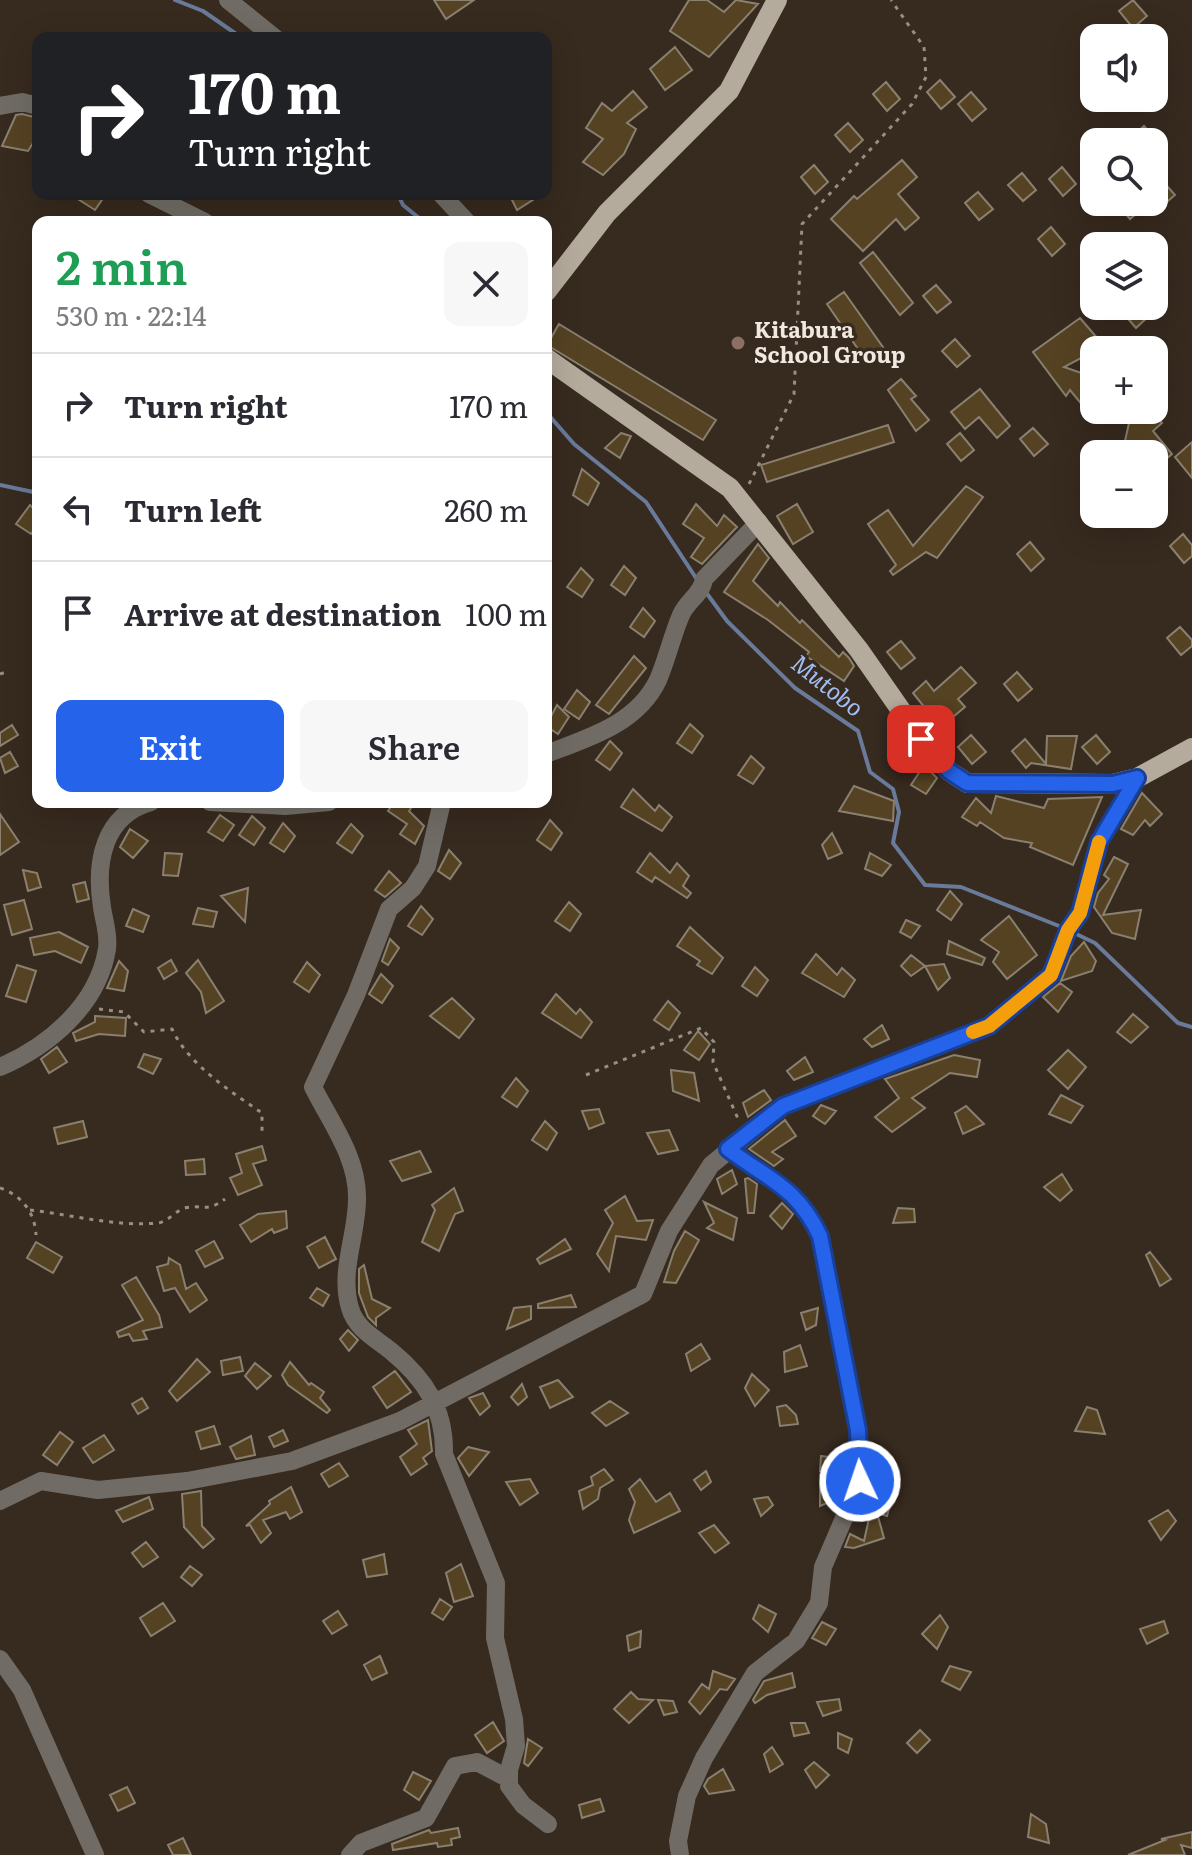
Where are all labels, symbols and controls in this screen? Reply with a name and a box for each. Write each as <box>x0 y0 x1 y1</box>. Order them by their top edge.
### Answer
map controls <box>1080 24 1168 528</box>
button: sound <box>1080 24 1168 112</box>
text: 170 m <box>188 48 341 131</box>
icon: right <box>56 64 160 168</box>
text: Turn right <box>188 124 371 177</box>
button: search <box>1080 128 1168 216</box>
text: 2 min <box>56 229 188 300</box>
button: layers <box>1080 232 1168 320</box>
button: close <box>444 242 528 326</box>
text: 530 m · 22:14 <box>56 295 207 334</box>
place label: Kitabura School Group <box>754 312 906 370</box>
marker: Kitabura School Group <box>729 334 747 352</box>
button: + <box>1080 336 1168 424</box>
icon: right <box>56 383 100 427</box>
text: Turn right <box>124 383 288 427</box>
text: 170 m <box>449 383 528 427</box>
button: − <box>1080 440 1168 528</box>
icon: left <box>56 487 100 531</box>
text: Turn left <box>124 487 262 531</box>
text: 260 m <box>444 487 528 531</box>
icon: arrive <box>56 591 100 635</box>
text: Arrive at destination <box>124 591 441 635</box>
text: 100 m <box>465 591 547 635</box>
water label: Mutobo <box>785 645 872 724</box>
button: Exit <box>56 700 284 792</box>
button: Share <box>300 700 528 792</box>
pin <box>887 705 955 773</box>
icon: arrive <box>899 717 943 761</box>
position arrow <box>818 1439 902 1523</box>

